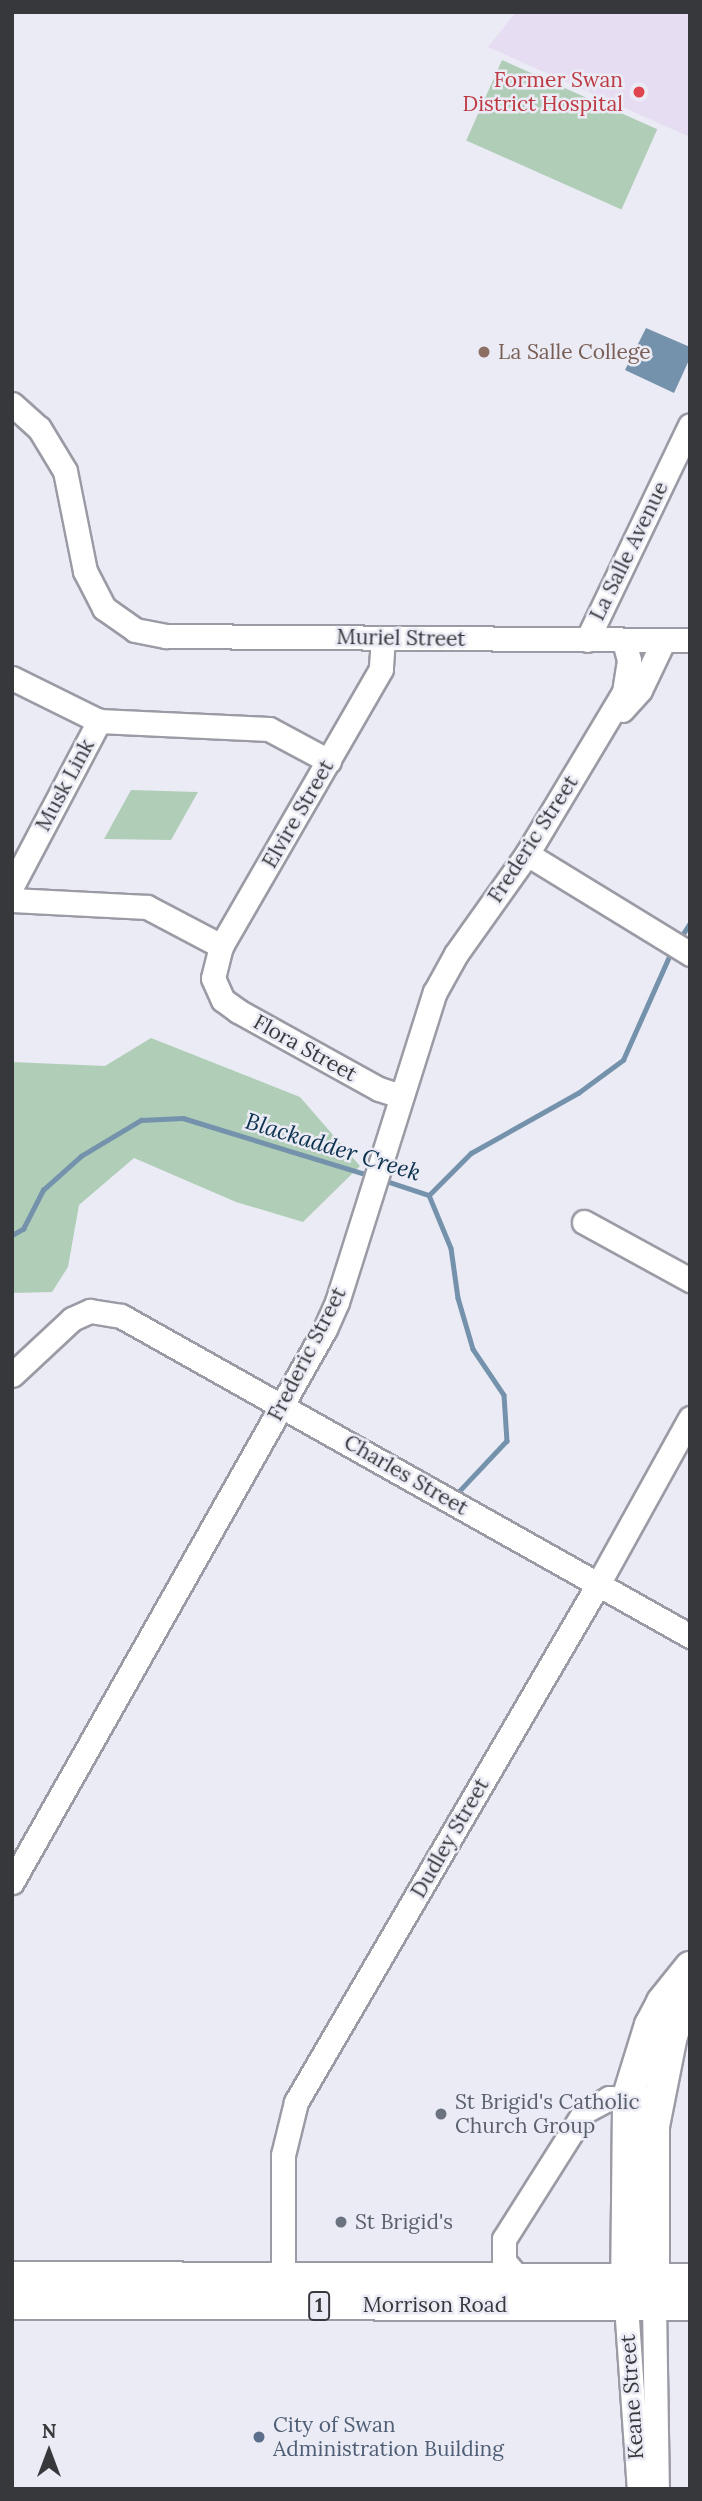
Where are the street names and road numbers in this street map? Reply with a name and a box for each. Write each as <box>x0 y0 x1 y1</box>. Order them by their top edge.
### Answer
street label: La Salle Avenue <box>585 477 673 625</box>
street label: Muriel Street <box>336 624 466 652</box>
street label: Musk Link <box>30 735 100 835</box>
street label: Elvire Street <box>257 755 339 873</box>
street label: Frederic Street <box>482 771 584 907</box>
street label: Flora Street <box>249 1009 361 1087</box>
street label: Frederic Street <box>262 1283 352 1425</box>
street label: Charles Street <box>340 1429 472 1521</box>
street label: Dudley Street <box>406 1774 494 1902</box>
road number: 1 <box>307 2290 331 2322</box>
street label: Morrison Road <box>363 2292 507 2318</box>
street label: Keane Street <box>615 2334 649 2460</box>

